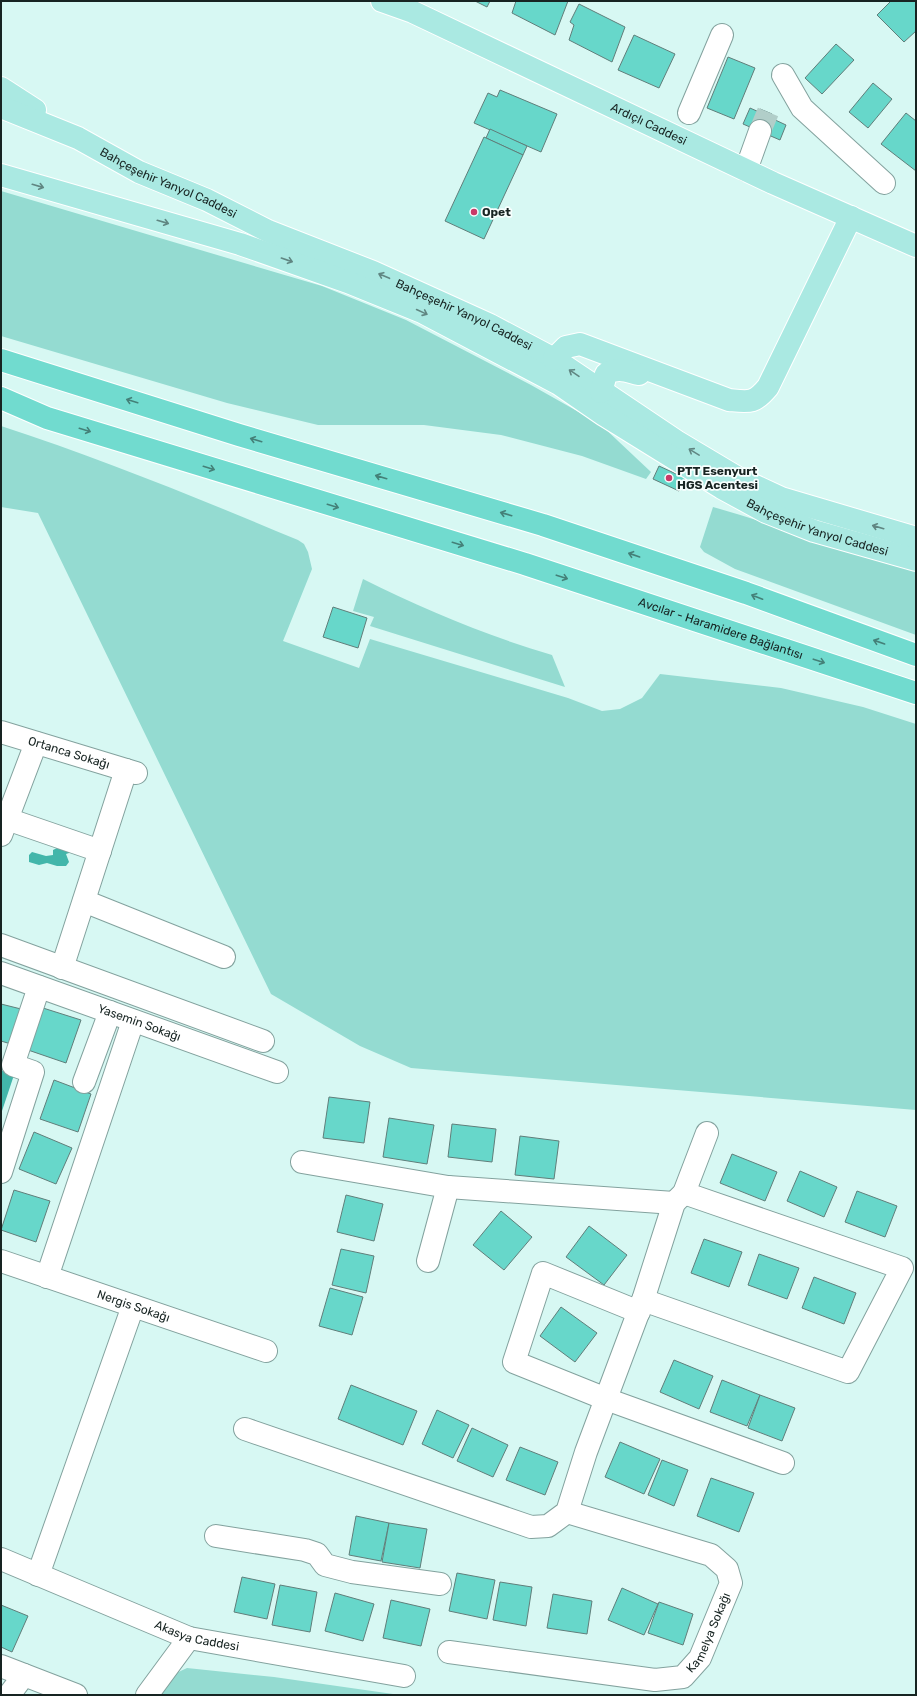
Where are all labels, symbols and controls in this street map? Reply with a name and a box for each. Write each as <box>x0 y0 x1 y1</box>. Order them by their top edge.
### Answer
street label: Ardıçlı Caddesi <box>609 100 689 148</box>
street label: Bahçeşehir Yanyol Caddesi <box>98 145 239 221</box>
one-way arrow <box>32 183 45 190</box>
place label: Opet <box>482 205 511 219</box>
marker: Opet <box>469 207 479 217</box>
one-way arrow <box>157 219 170 226</box>
one-way arrow <box>281 257 293 265</box>
one-way arrow <box>378 272 390 279</box>
street label: Bahçeşehir Yanyol Caddesi <box>394 276 535 353</box>
one-way arrow <box>415 309 427 316</box>
one-way arrow <box>569 369 580 377</box>
one-way arrow <box>126 397 138 405</box>
one-way arrow <box>78 427 91 434</box>
one-way arrow <box>250 436 263 443</box>
one-way arrow <box>689 448 700 456</box>
place label: PTT Esenyurt HGS Acentesi <box>677 464 758 492</box>
one-way arrow <box>202 465 215 472</box>
one-way arrow <box>375 473 388 480</box>
marker: PTT Esenyurt HGS Acentesi <box>664 473 674 483</box>
street label: Bahçeşehir Yanyol Caddesi <box>744 496 890 559</box>
one-way arrow <box>327 503 340 510</box>
one-way arrow <box>499 510 512 517</box>
one-way arrow <box>872 523 885 530</box>
one-way arrow <box>451 541 464 548</box>
one-way arrow <box>628 551 641 558</box>
one-way arrow <box>556 573 568 581</box>
one-way arrow <box>752 593 764 601</box>
street label: Avcılar - Haramidere Bağlantısı <box>637 595 805 662</box>
one-way arrow <box>874 637 886 645</box>
one-way arrow <box>812 658 825 665</box>
street label: Ortanca Sokağı <box>26 734 112 772</box>
street label: Yasemin Sokağı <box>96 1001 183 1044</box>
street label: Nergis Sokağı <box>95 1287 172 1325</box>
street label: Kamelya Sokağı <box>683 1590 733 1675</box>
street label: Akasya Caddesi <box>153 1617 240 1654</box>

